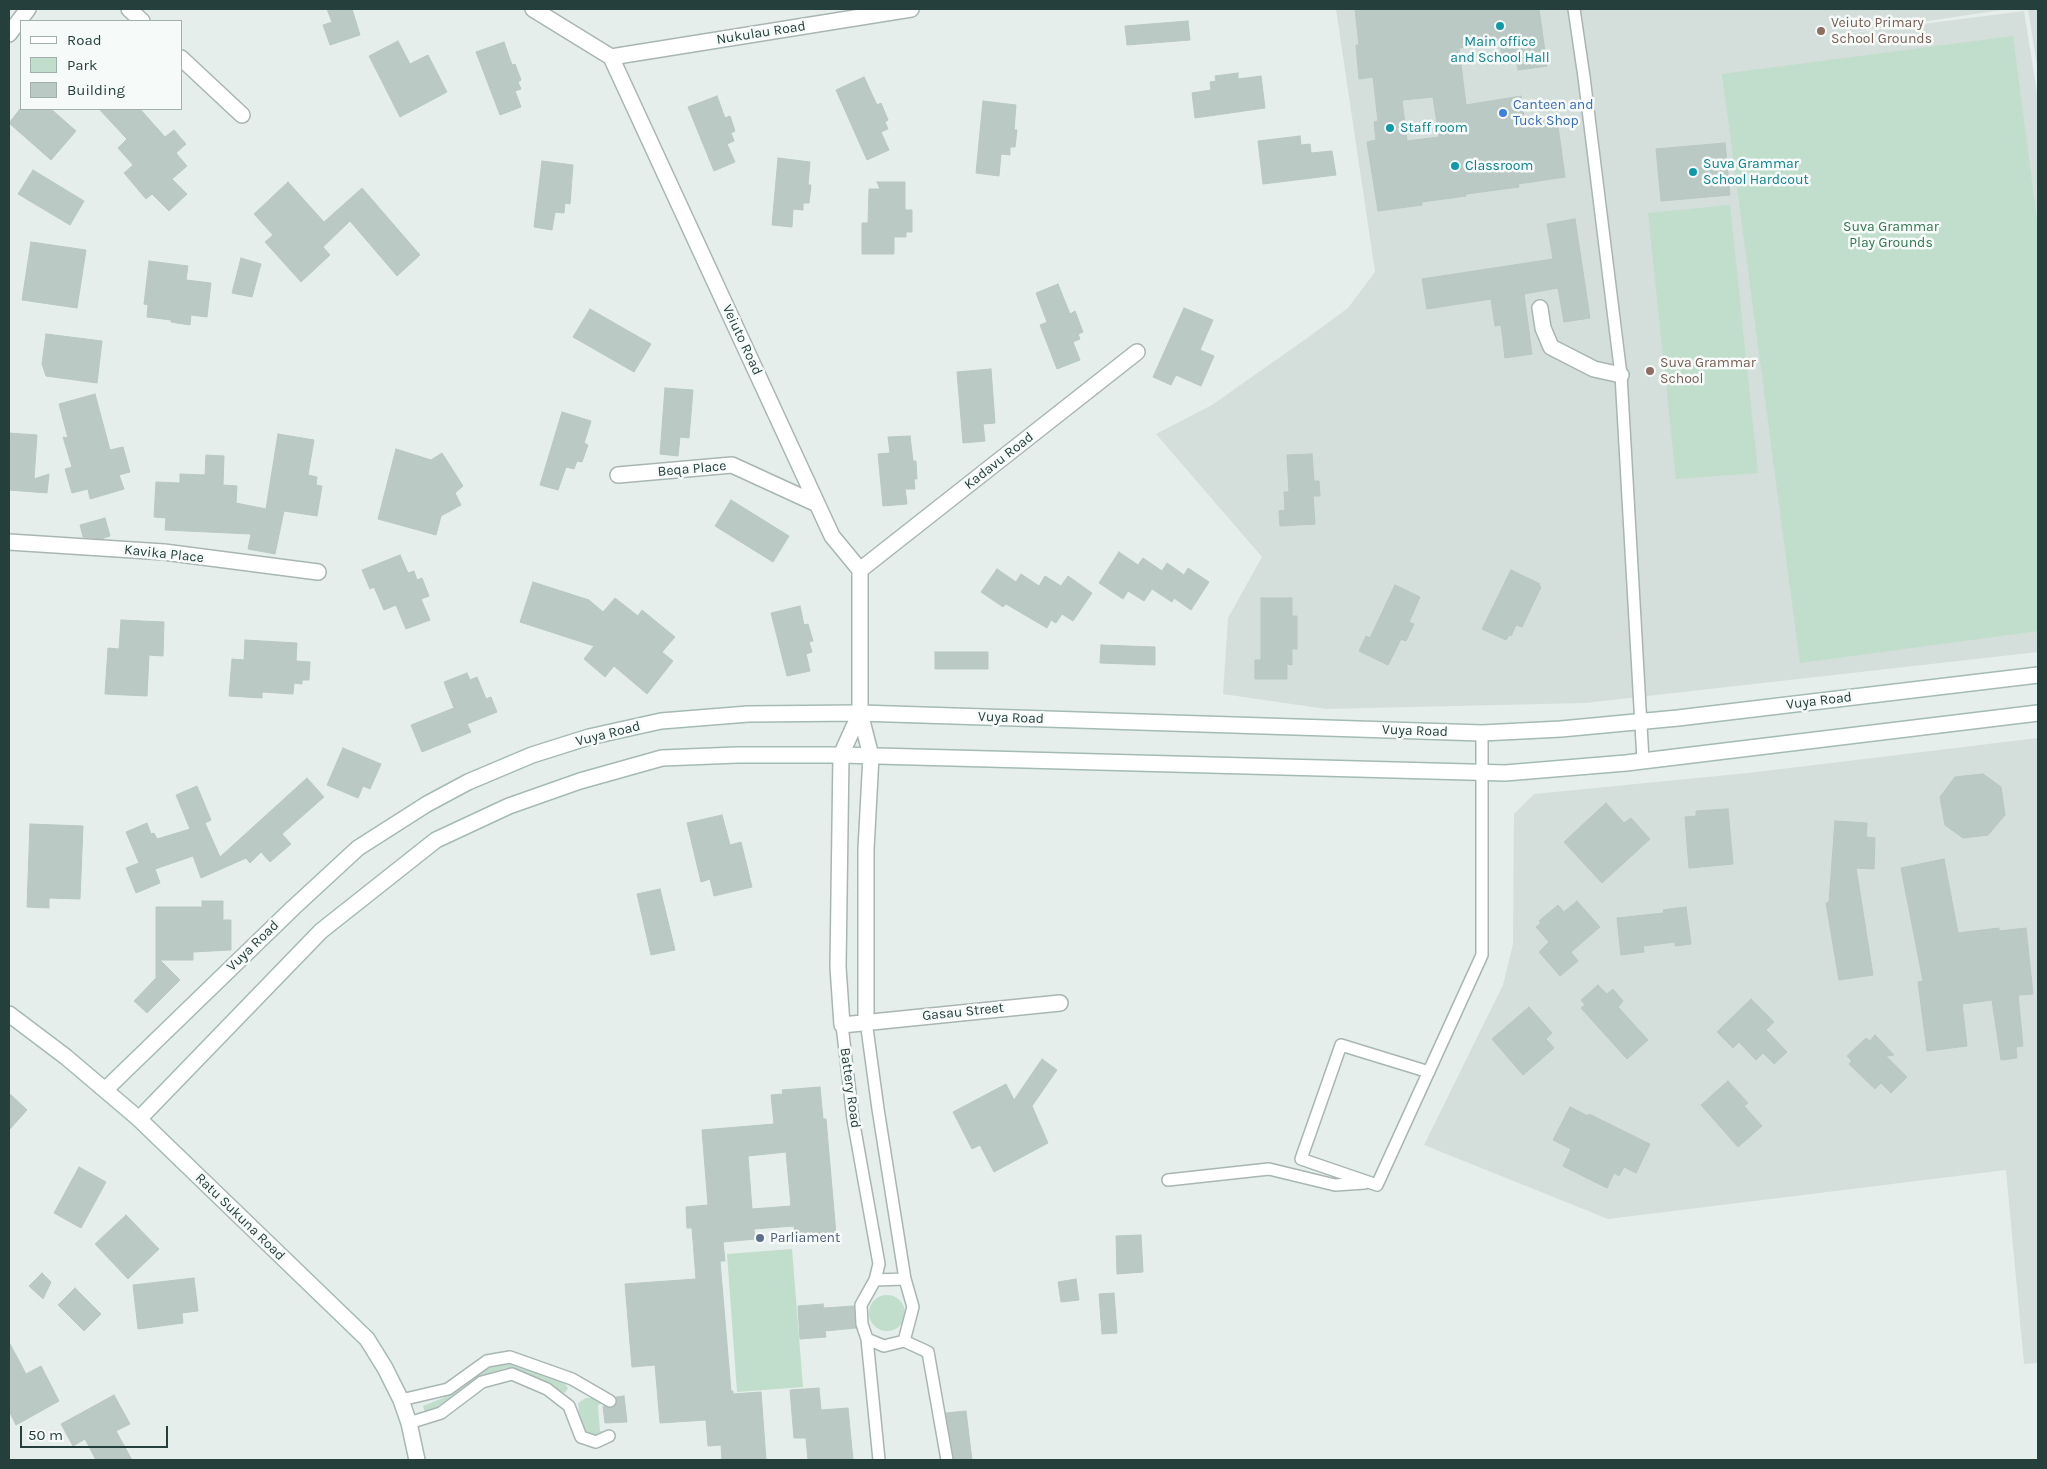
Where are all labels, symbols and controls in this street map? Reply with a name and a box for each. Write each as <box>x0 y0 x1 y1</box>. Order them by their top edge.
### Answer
place label: Veiuto Primary School Grounds <box>1831 15 1932 48</box>
street label: Nukulau Road <box>715 18 807 48</box>
legend <box>20 20 182 110</box>
marker: Main office and School Hall <box>1494 20 1506 32</box>
marker: Veiuto Primary School Grounds <box>1815 25 1827 37</box>
text: Road <box>67 31 102 49</box>
place label: Main office and School Hall <box>1450 34 1550 66</box>
text: Park <box>67 56 97 74</box>
text: Building <box>67 81 125 99</box>
place label: Canteen and Tuck Shop <box>1513 97 1594 130</box>
marker: Canteen and Tuck Shop <box>1497 107 1509 119</box>
place label: Staff room <box>1400 120 1468 136</box>
marker: Staff room <box>1384 122 1396 134</box>
place label: Suva Grammar School Hardcout <box>1703 156 1809 188</box>
place label: Classroom <box>1465 158 1533 174</box>
marker: Classroom <box>1449 160 1461 172</box>
marker: Suva Grammar School Hardcout <box>1687 166 1699 178</box>
park label: Suva Grammar Play Grounds <box>1843 219 1939 252</box>
street label: Veiuto Road <box>718 302 766 378</box>
place label: Suva Grammar School <box>1660 355 1756 388</box>
marker: Suva Grammar School <box>1644 365 1656 377</box>
street label: Kadavu Road <box>961 429 1037 493</box>
street label: Beqa Place <box>657 458 727 480</box>
street label: Kavika Place <box>123 541 205 567</box>
street label: Vuya Road <box>1785 689 1853 713</box>
street label: Vuya Road <box>978 708 1044 728</box>
street label: Vuya Road <box>574 718 642 750</box>
street label: Vuya Road <box>1382 721 1448 741</box>
street label: Vuya Road <box>223 917 283 975</box>
street label: Gasau Street <box>921 999 1005 1025</box>
street label: Battery Road <box>836 1047 864 1129</box>
street label: Ratu Sukuna Road <box>192 1170 288 1264</box>
place label: Parliament <box>770 1230 840 1246</box>
marker: Parliament <box>754 1232 766 1244</box>
scale bar <box>22 1416 170 1448</box>
text: 50 m <box>28 1426 63 1444</box>

